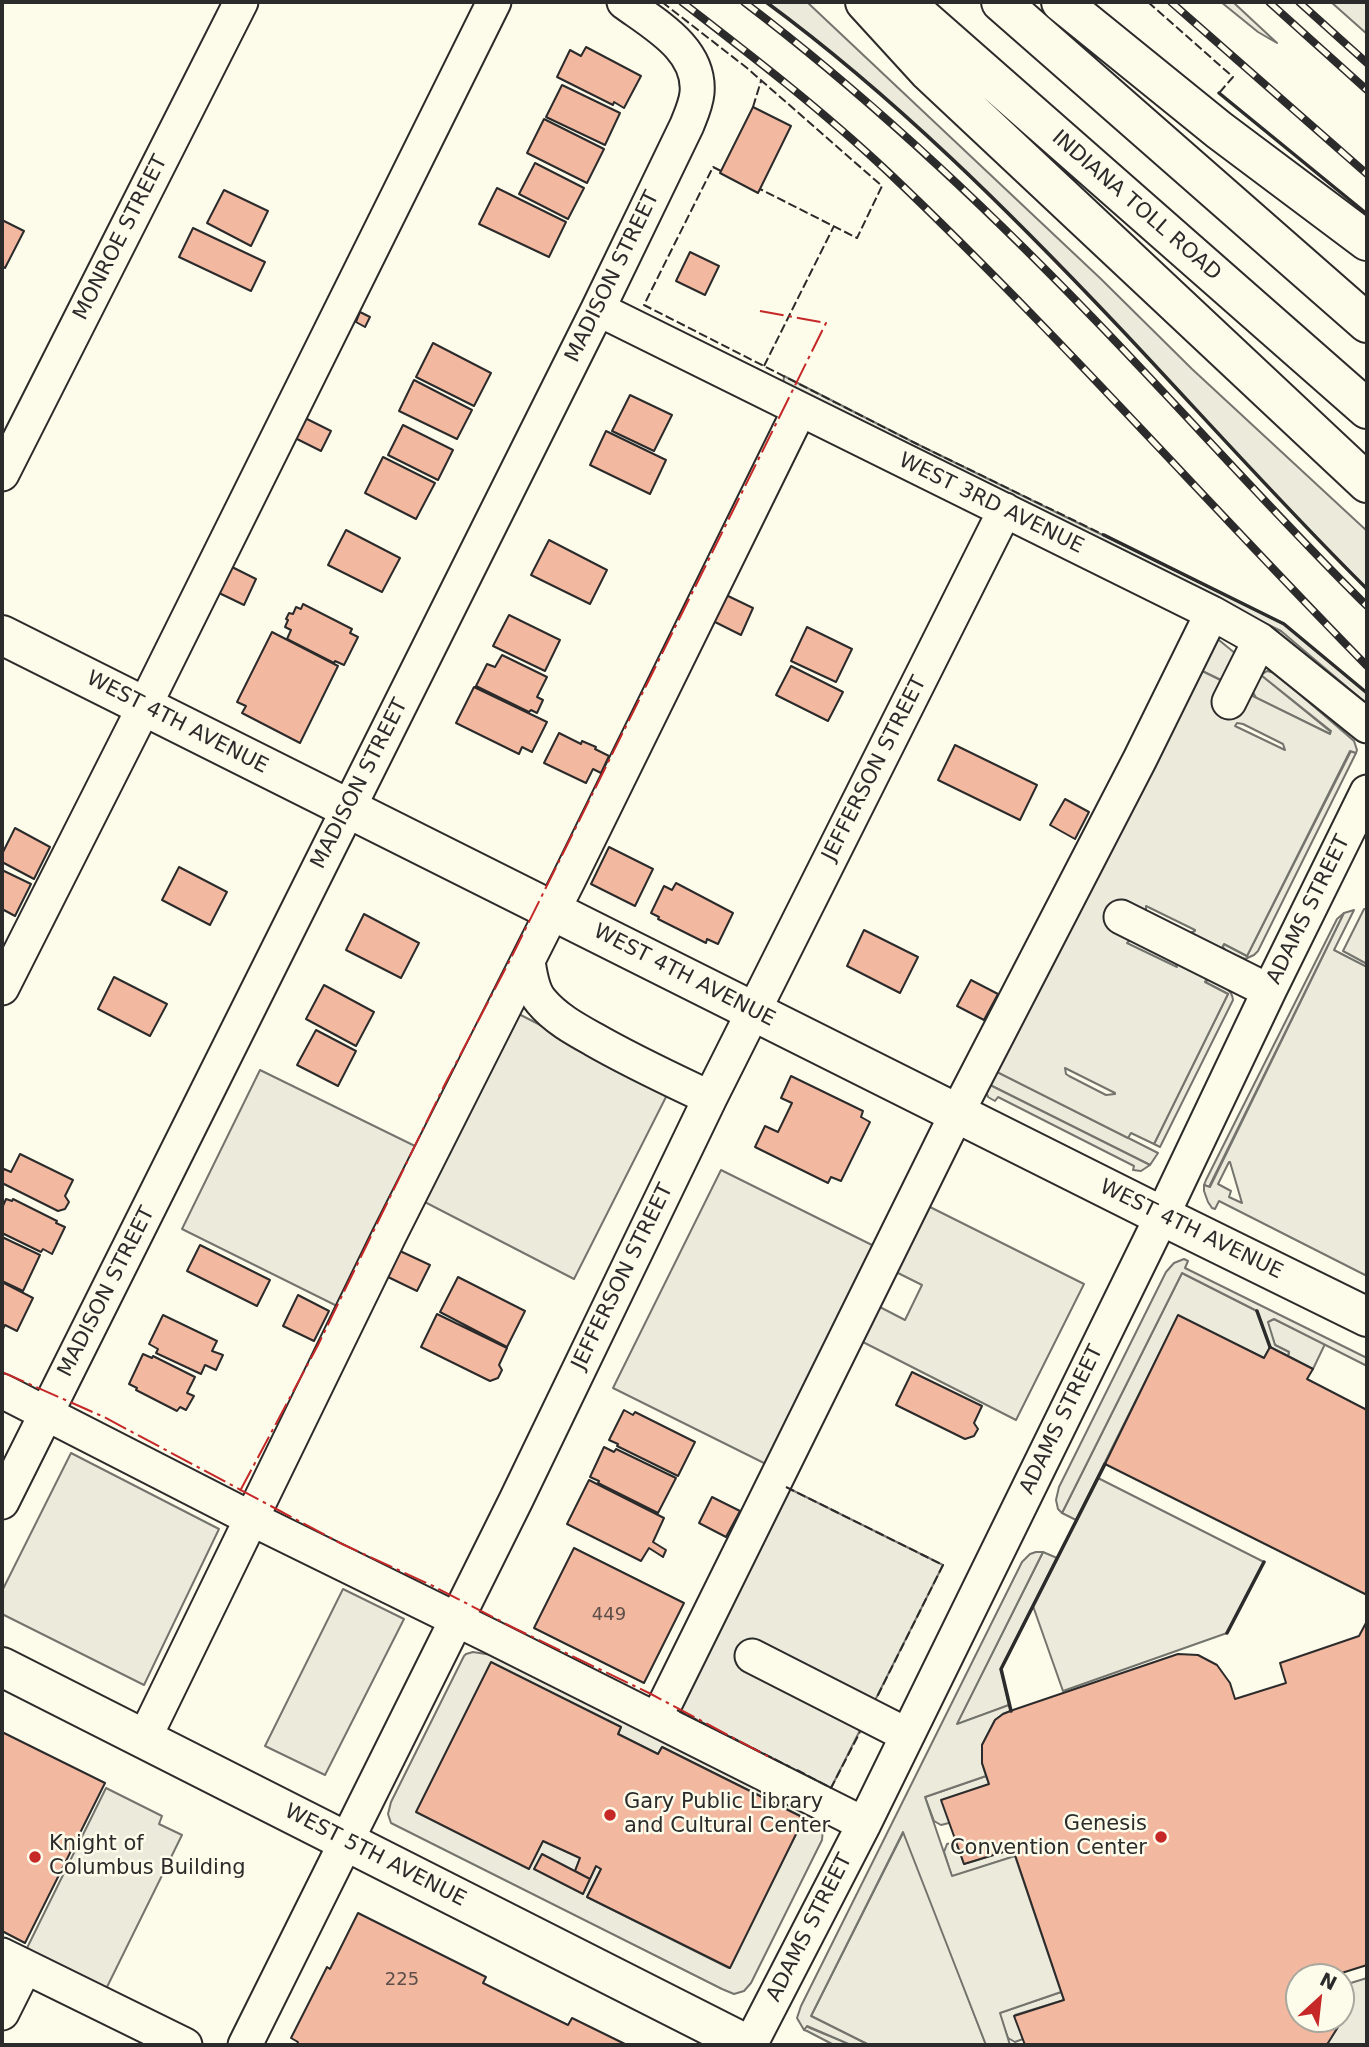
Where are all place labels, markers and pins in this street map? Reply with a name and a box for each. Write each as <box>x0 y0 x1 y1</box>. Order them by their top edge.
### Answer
place label: Gary Public Library and Cultural Center <box>624 1790 830 1840</box>
marker: Gary Public Library and Cultural Center <box>602 1807 618 1823</box>
place label: Genesis Convention Center <box>950 1812 1147 1862</box>
marker: Genesis Convention Center <box>1153 1829 1169 1845</box>
place label: Knight of Columbus Building <box>49 1832 246 1882</box>
marker: Knight of Columbus Building <box>27 1849 43 1865</box>

